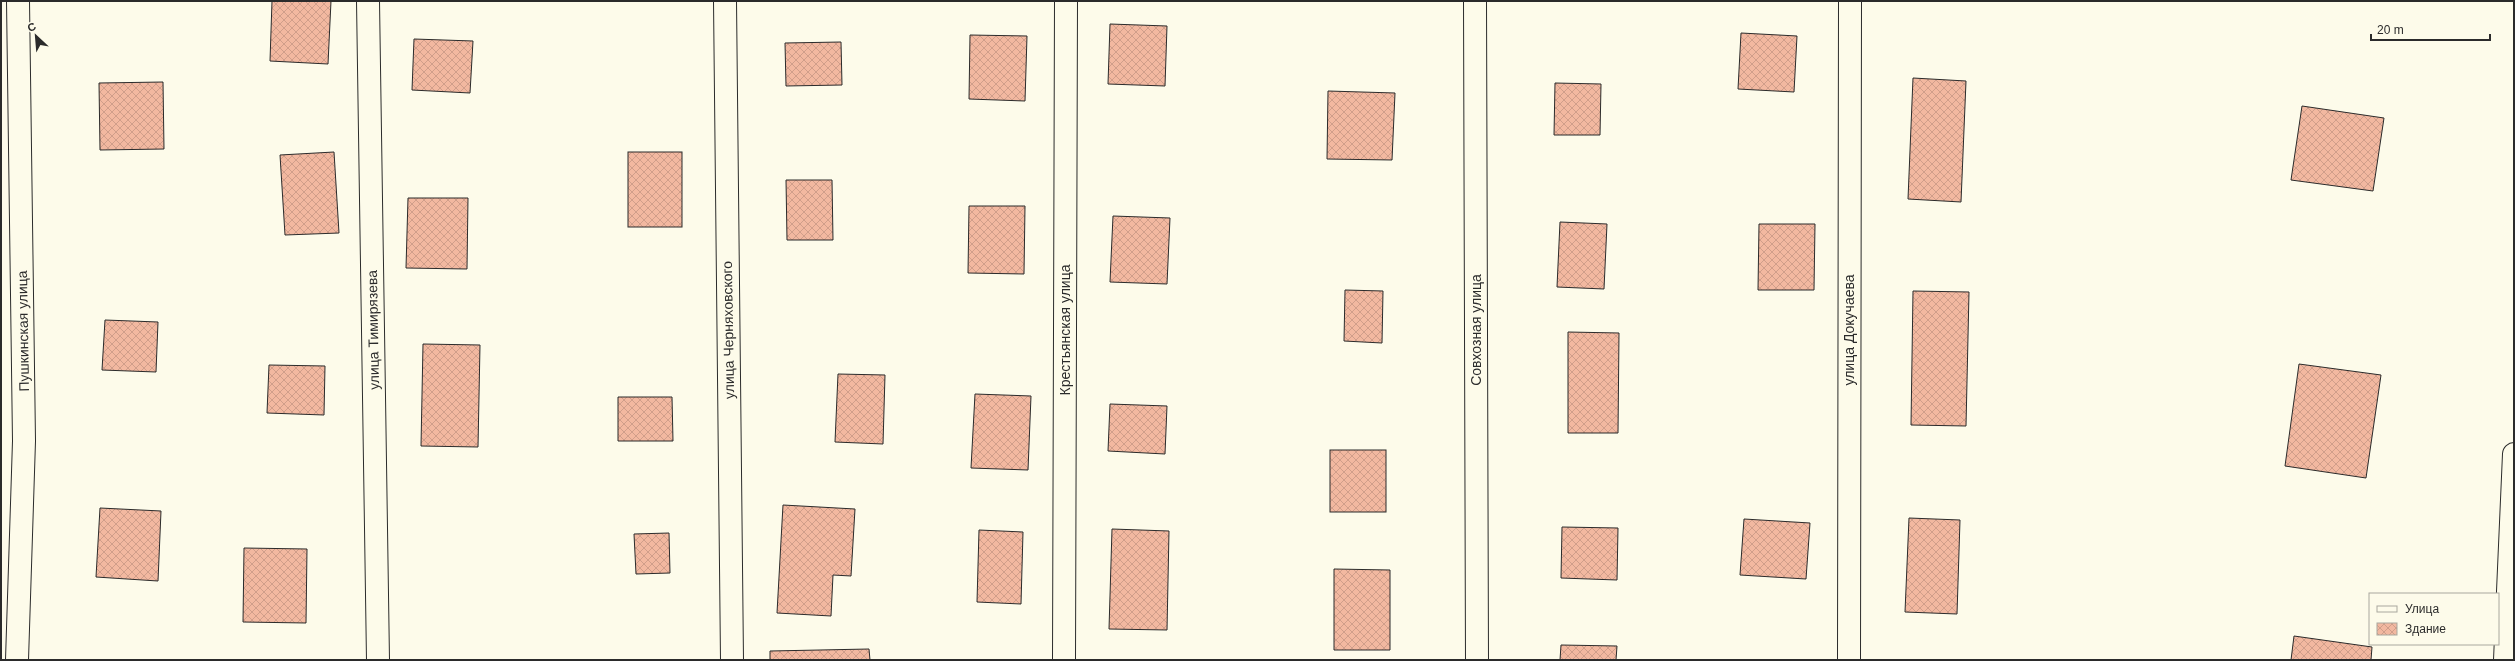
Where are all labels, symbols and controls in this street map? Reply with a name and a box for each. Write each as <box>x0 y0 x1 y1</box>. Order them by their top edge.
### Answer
north arrow <box>16 16 56 56</box>
scale bar <box>2371 16 2490 42</box>
text: С <box>25 20 38 34</box>
text: 20 m <box>2377 23 2404 37</box>
street label: улица Черняховского <box>719 261 737 399</box>
street label: Крестьянская улица <box>1057 264 1073 395</box>
street label: Пушкинская улица <box>14 270 32 392</box>
street label: улица Тимирязева <box>364 270 382 390</box>
street label: Совхозная улица <box>1468 274 1484 386</box>
street label: улица Докучаева <box>1841 274 1857 386</box>
legend <box>2369 593 2499 645</box>
text: Улица <box>2405 602 2439 616</box>
text: Здание <box>2405 622 2446 636</box>

